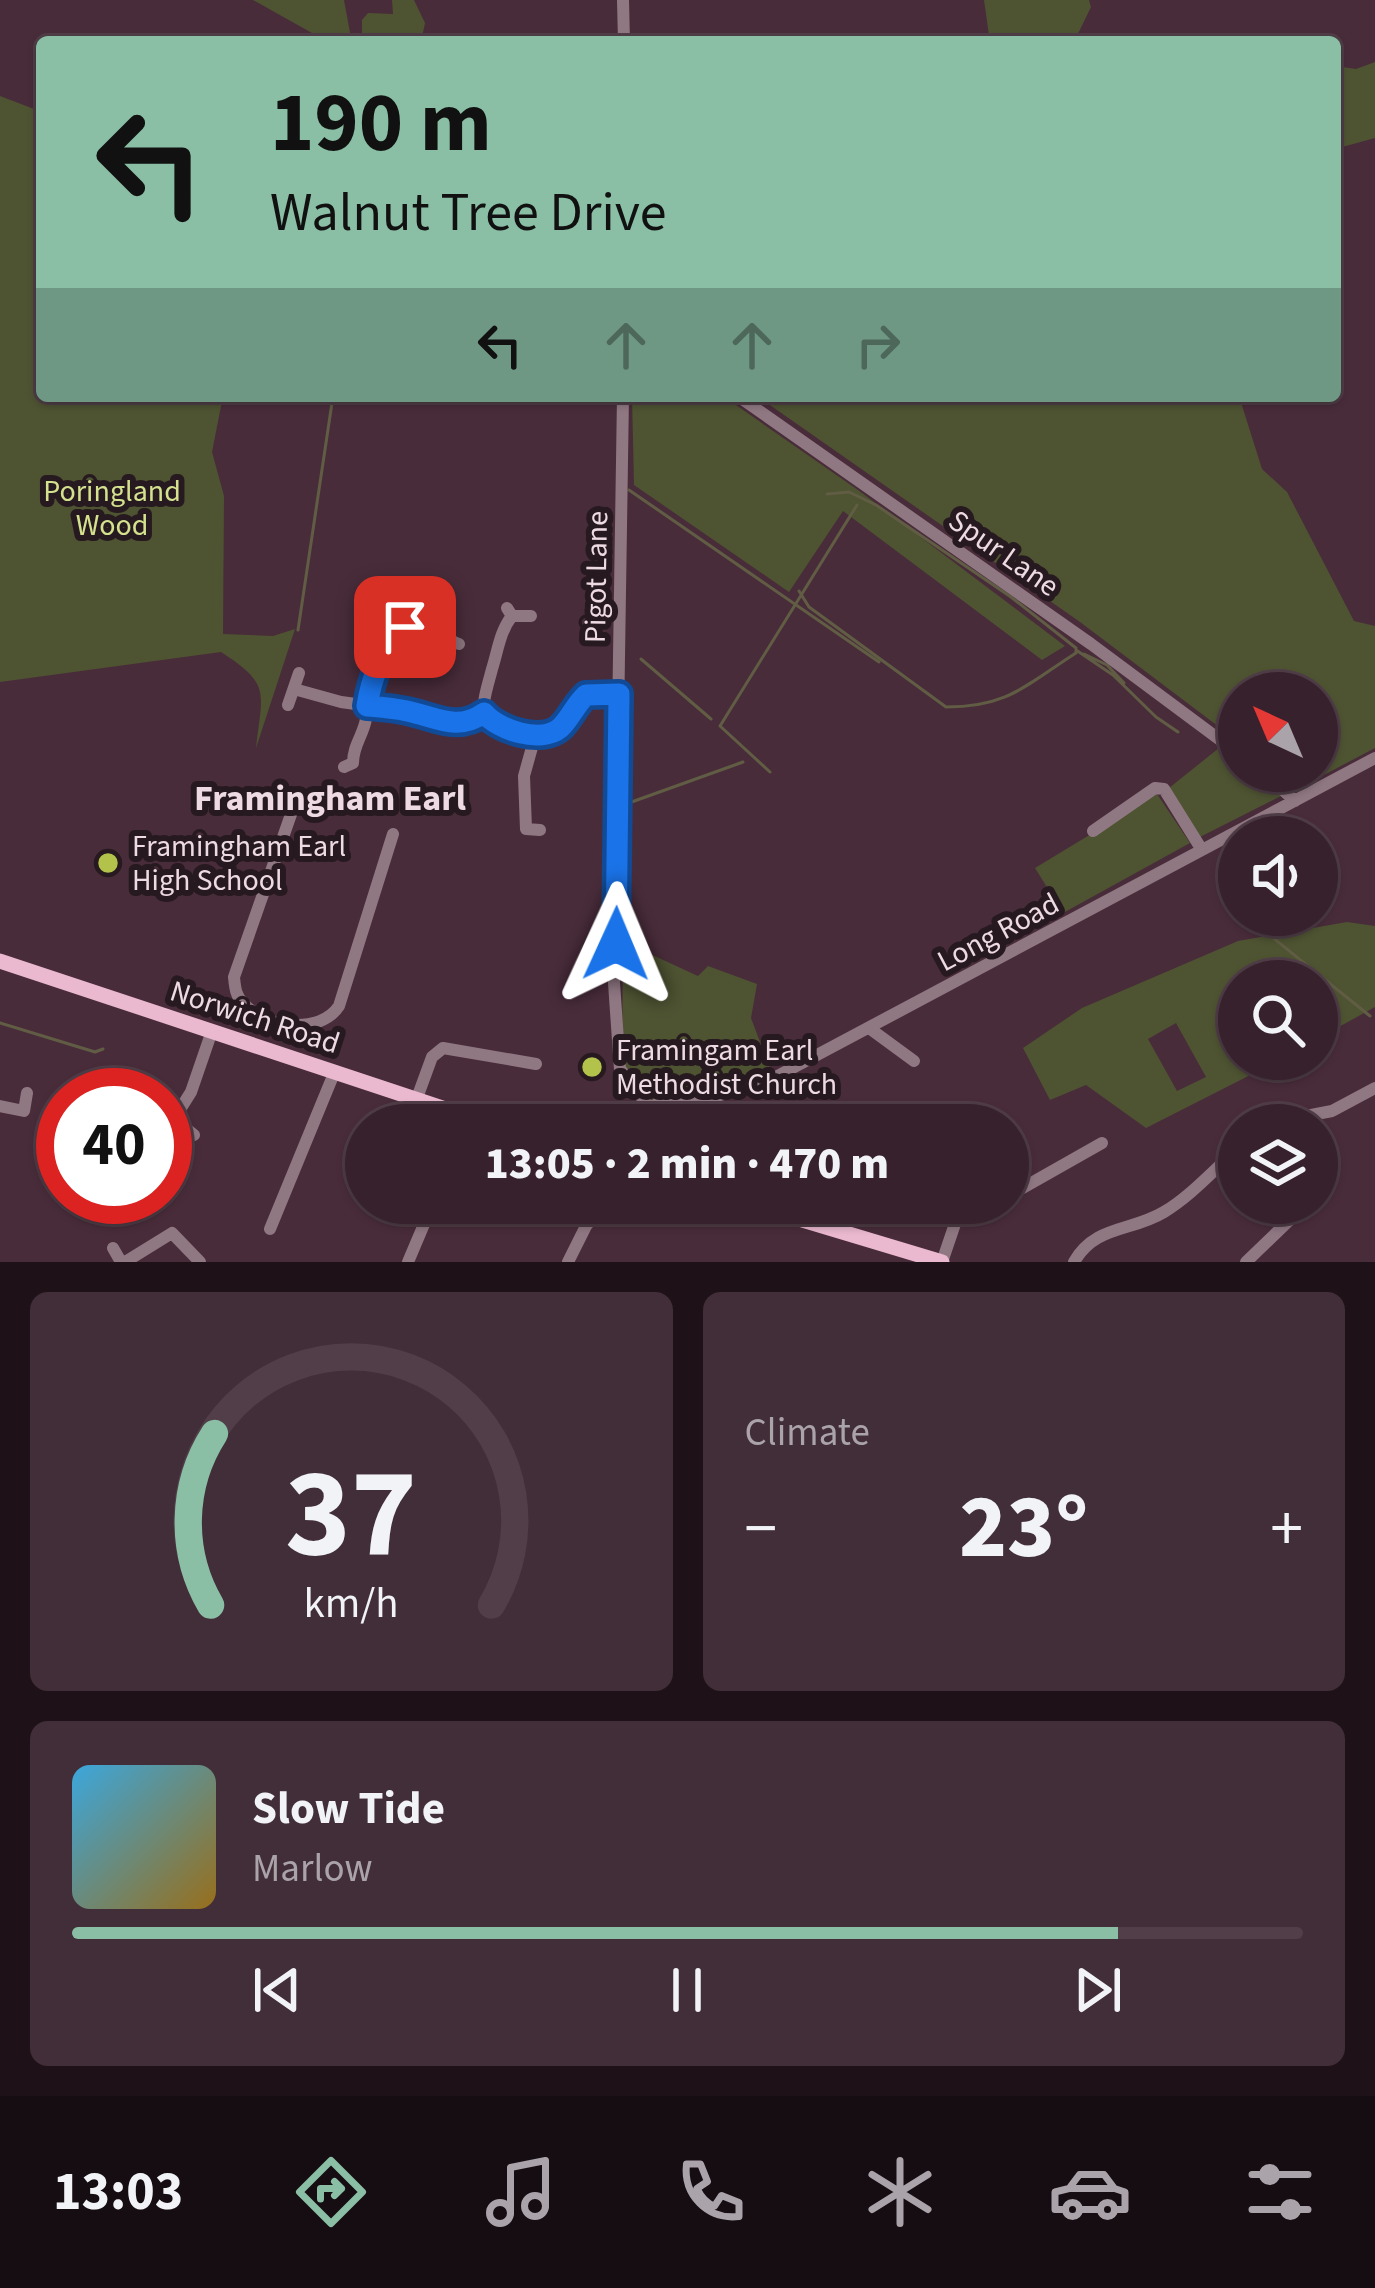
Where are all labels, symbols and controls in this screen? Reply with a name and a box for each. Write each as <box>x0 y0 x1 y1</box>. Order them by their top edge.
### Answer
text: 190 m <box>270 64 492 184</box>
icon: left <box>72 84 228 240</box>
text: Walnut Tree Drive <box>270 175 667 252</box>
icon: left <box>467 312 533 378</box>
icon: ahead <box>593 312 659 378</box>
icon: ahead <box>719 312 785 378</box>
icon: right <box>845 312 911 378</box>
park label: Poringland Wood <box>43 470 181 547</box>
street label: Spur Lane <box>940 500 1068 607</box>
street label: Pigot Lane <box>574 511 619 643</box>
pin <box>354 576 456 678</box>
icon: arrive <box>372 594 438 660</box>
north arrow <box>1218 672 1338 792</box>
map controls <box>1218 672 1338 1224</box>
district label: Framingham Earl <box>194 773 466 824</box>
button: sound <box>1218 816 1338 936</box>
place label: Framingham Earl High School <box>132 825 346 902</box>
marker: Framingham Earl High School <box>95 850 121 876</box>
position arrow <box>553 881 679 1007</box>
street label: Long Road <box>930 882 1067 983</box>
button: search <box>1218 960 1338 1080</box>
street label: Norwich Road <box>165 970 345 1065</box>
place label: Framingam Earl Methodist Church <box>616 1029 837 1106</box>
marker: Framingam Earl Methodist Church <box>579 1054 605 1080</box>
speed limit sign: 40 <box>36 1068 192 1224</box>
button: layers <box>1218 1104 1338 1224</box>
text: 13:05 · 2 min · 470 m <box>485 1132 889 1196</box>
text: Climate <box>745 1405 870 1461</box>
text: 37 <box>285 1426 417 1604</box>
text: 23° <box>959 1464 1089 1592</box>
text: − <box>745 1482 777 1576</box>
text: + <box>1270 1482 1303 1576</box>
text: km/h <box>304 1572 399 1633</box>
text: Slow Tide <box>252 1777 445 1841</box>
text: Marlow <box>252 1841 373 1897</box>
icon: previous <box>244 1957 310 2023</box>
icon: pause <box>654 1957 720 2023</box>
icon: next <box>1065 1957 1131 2023</box>
icon: directions <box>289 2150 373 2234</box>
icon: music <box>479 2150 563 2234</box>
icon: phone <box>669 2150 753 2234</box>
icon: climate <box>858 2150 942 2234</box>
icon: car <box>1048 2150 1132 2234</box>
icon: filters <box>1238 2150 1322 2234</box>
text: 13:03 <box>53 2154 183 2231</box>

